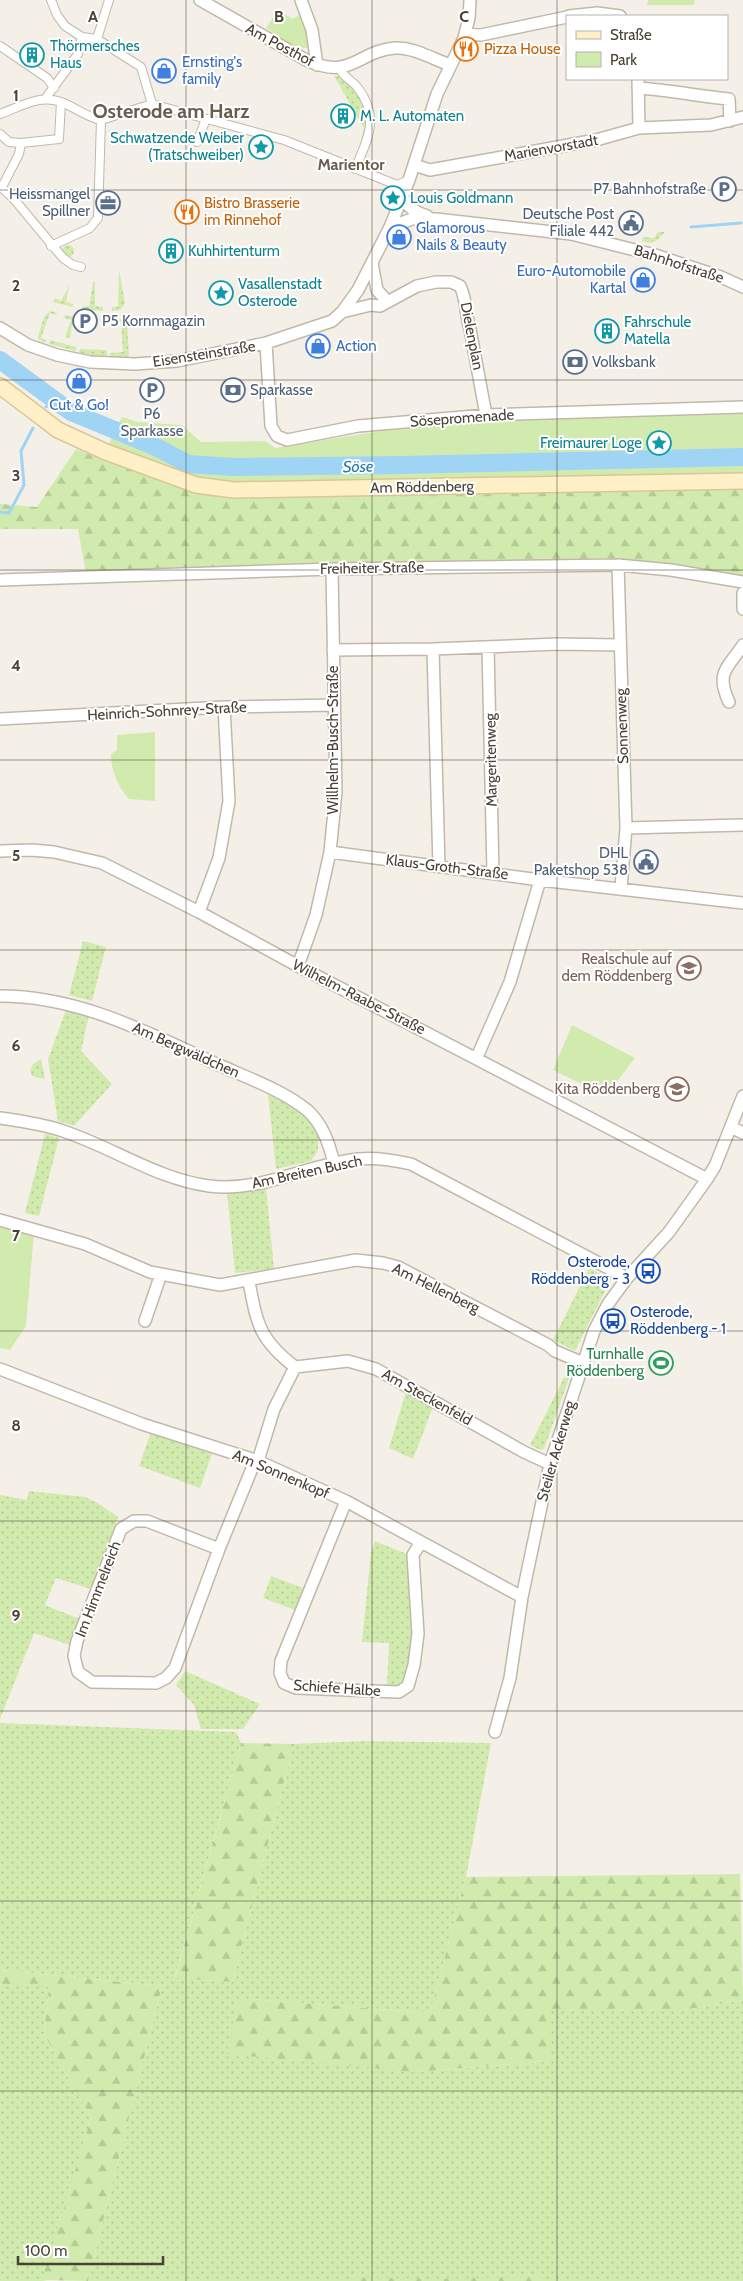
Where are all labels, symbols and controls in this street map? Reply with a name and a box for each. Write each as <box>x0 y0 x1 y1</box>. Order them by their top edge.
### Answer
text: A <box>88 7 98 26</box>
text: B <box>274 7 284 26</box>
text: C <box>459 7 469 26</box>
legend <box>566 15 728 80</box>
street label: Am Posthof <box>243 19 317 71</box>
text: Straße <box>610 26 652 44</box>
restaurant icon: Pizza House <box>453 36 479 62</box>
place label: Thörmersches Haus <box>50 37 140 72</box>
place label: Pizza House <box>484 40 561 58</box>
building icon: Thörmersches Haus <box>19 42 45 68</box>
text: Park <box>610 51 637 69</box>
place label: Ernsting's family <box>182 53 242 88</box>
shop icon: Ernsting's family <box>151 58 177 84</box>
text: 1 <box>13 86 19 105</box>
district label: Osterode am Harz <box>92 99 250 123</box>
building icon: M. L. Automaten <box>330 103 356 129</box>
place label: M. L. Automaten <box>360 107 464 125</box>
place label: Schwatzende Weiber (Tratschweiber) <box>110 129 244 164</box>
street label: Marienvorstadt <box>503 131 599 165</box>
place icon: Schwatzende Weiber (Tratschweiber) <box>248 134 274 160</box>
district label: Marientor <box>317 155 385 174</box>
parking icon: P7 Bahnhofstraße <box>711 176 737 202</box>
place label: P7 Bahnhofstraße <box>593 180 706 198</box>
place label: Heissmangel Spillner <box>9 185 90 220</box>
place icon: Louis Goldmann <box>380 185 406 211</box>
place label: Louis Goldmann <box>410 189 513 207</box>
office icon: Heissmangel Spillner <box>95 190 121 216</box>
place label: Bistro Brasserie im Rinnehof <box>204 194 300 229</box>
restaurant icon: Bistro Brasserie im Rinnehof <box>174 199 200 225</box>
place label: Deutsche Post Filiale 442 <box>522 205 614 240</box>
public building icon: Deutsche Post Filiale 442 <box>618 210 644 236</box>
place label: Glamorous Nails & Beauty <box>416 219 507 254</box>
shop icon: Glamorous Nails & Beauty <box>386 224 412 250</box>
building icon: Kuhhirtenturm <box>158 238 184 264</box>
street label: Bahnhofstraße <box>632 241 726 287</box>
place label: Kuhhirtenturm <box>188 242 280 260</box>
place label: Euro-Automobile Kartal <box>517 262 626 297</box>
shop icon: Euro-Automobile Kartal <box>630 267 656 293</box>
place label: Vasallenstadt Osterode <box>238 275 322 310</box>
text: 2 <box>12 276 20 295</box>
place icon: Vasallenstadt Osterode <box>208 280 234 306</box>
street label: Dielenplan <box>457 301 487 371</box>
parking icon: P5 Kornmagazin <box>72 308 98 334</box>
place label: P5 Kornmagazin <box>102 312 205 330</box>
place label: Fahrschule Matella <box>624 313 692 348</box>
building icon: Fahrschule Matella <box>594 318 620 344</box>
shop icon: Action <box>305 333 331 359</box>
street label: Eisensteinstraße <box>151 337 257 371</box>
place label: Action <box>336 337 377 355</box>
bank icon: Volksbank <box>562 349 588 375</box>
place label: Volksbank <box>592 353 656 371</box>
shop icon: Cut & Go! <box>66 368 92 394</box>
parking icon: P6 Sparkasse <box>139 377 165 403</box>
bank icon: Sparkasse <box>220 377 246 403</box>
place label: Sparkasse <box>250 381 313 399</box>
place label: Cut & Go! <box>49 396 109 414</box>
place label: P6 Sparkasse <box>121 405 184 440</box>
street label: Sösepromenade <box>409 405 515 431</box>
place icon: Freimaurer Loge <box>646 430 672 456</box>
place label: Freimaurer Loge <box>540 434 642 452</box>
water label: Söse <box>343 457 373 476</box>
text: 3 <box>12 466 20 485</box>
street label: Am Röddenberg <box>370 477 474 497</box>
street label: Freiheiter Straße <box>320 558 424 578</box>
text: 4 <box>11 656 21 675</box>
street label: Willhelm-Busch-Straße <box>324 665 342 814</box>
street label: Sonnenweg <box>612 687 632 764</box>
street label: Heinrich-Sohnrey-Straße <box>87 698 248 724</box>
street label: Margeritenweg <box>481 712 501 807</box>
place label: DHL Paketshop 538 <box>534 844 628 879</box>
text: 5 <box>12 846 20 865</box>
public building icon: DHL Paketshop 538 <box>633 849 659 875</box>
street label: Klaus-Groth-Straße <box>385 851 510 883</box>
place label: Realschule auf dem Röddenberg <box>562 950 673 985</box>
school or university icon: Realschule auf dem Röddenberg <box>676 955 702 981</box>
street label: Wilhelm-Raabe-Straße <box>289 956 429 1039</box>
street label: Am Bergwäldchen <box>130 1018 242 1082</box>
text: 6 <box>12 1036 21 1055</box>
school or university icon: Kita Röddenberg <box>664 1076 690 1102</box>
place label: Kita Röddenberg <box>554 1080 661 1098</box>
street label: Am Breiten Busch <box>250 1152 364 1192</box>
text: 7 <box>12 1226 21 1245</box>
place label: Osterode, Röddenberg - 3 <box>531 1253 630 1288</box>
bus stop icon: Osterode, Röddenberg - 3 <box>635 1258 661 1284</box>
street label: Am Hellenberg <box>389 1259 483 1317</box>
place label: Osterode, Röddenberg - 1 <box>630 1303 726 1338</box>
bus stop icon: Osterode, Röddenberg - 1 <box>600 1308 626 1334</box>
place label: Turnhalle Röddenberg <box>566 1345 645 1380</box>
sports icon: Turnhalle Röddenberg <box>648 1350 674 1376</box>
street label: Am Steckenfeld <box>379 1365 475 1429</box>
street label: Steiler Ackerweg <box>533 1398 579 1504</box>
text: 8 <box>11 1416 21 1435</box>
street label: Am Sonnenkopf <box>230 1445 332 1503</box>
street label: Im Himmelreich <box>71 1538 125 1640</box>
text: 9 <box>12 1606 21 1625</box>
street label: Schiefe Halbe <box>293 1676 382 1700</box>
scale bar <box>18 2234 162 2266</box>
text: 100 m <box>25 2242 67 2260</box>

